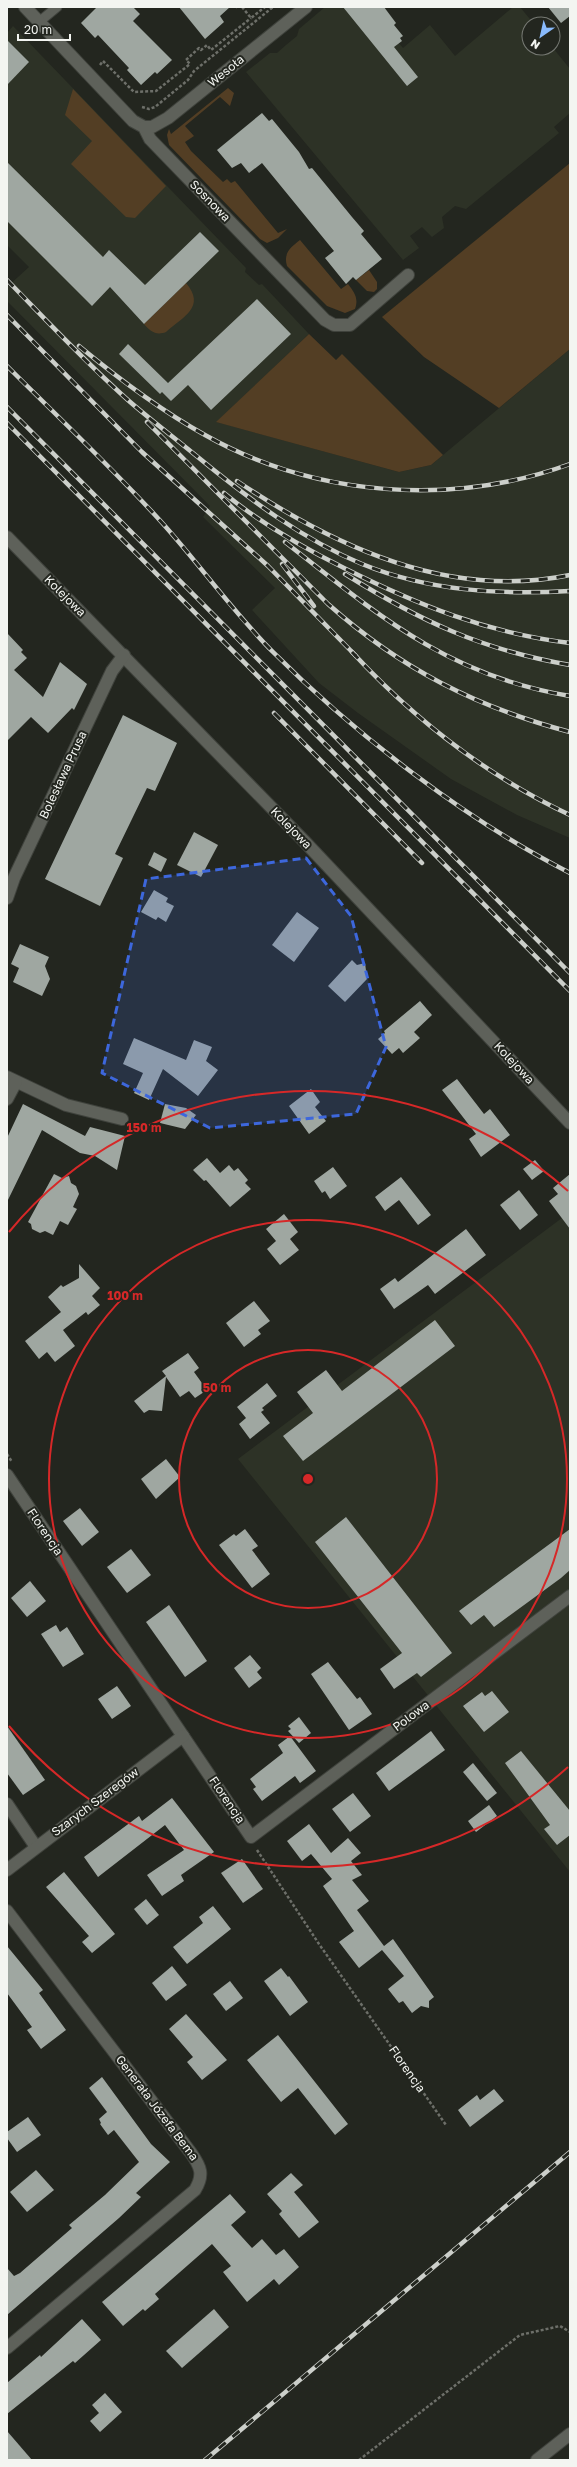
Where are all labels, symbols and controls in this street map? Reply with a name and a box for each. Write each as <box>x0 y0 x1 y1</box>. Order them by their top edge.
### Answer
scale bar <box>18 16 70 42</box>
north arrow <box>521 16 561 56</box>
text: 20 m <box>24 22 52 37</box>
text: N <box>528 37 542 52</box>
street label: Wesoła <box>204 51 247 90</box>
street label: Sosnowa <box>187 177 234 225</box>
street label: Kolejowa <box>41 572 89 620</box>
street label: Bolesława Prusa <box>36 728 89 821</box>
street label: Kolejowa <box>268 804 315 852</box>
street label: Kolejowa <box>491 1038 538 1087</box>
text: 150 m <box>127 1120 161 1135</box>
text: 100 m <box>107 1288 143 1303</box>
text: 50 m <box>203 1380 231 1395</box>
centre of rings <box>301 1472 315 1486</box>
street label: Florencja <box>24 1505 67 1558</box>
street label: Polowa <box>389 1697 432 1734</box>
street label: Szarych Szeregów <box>48 1764 141 1839</box>
street label: Florencja <box>206 1773 249 1826</box>
street label: Florencja <box>386 2042 429 2095</box>
street label: Generała Józefa Bema <box>113 2052 202 2163</box>

